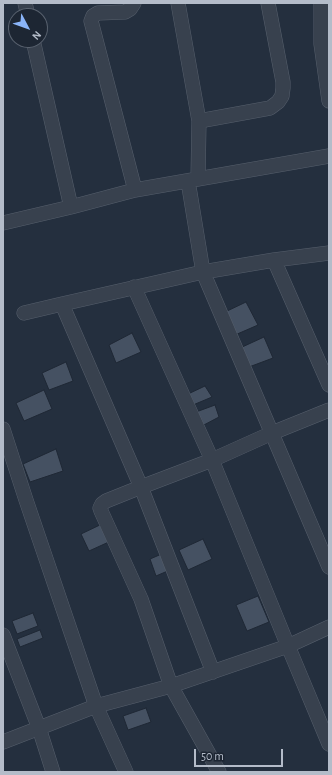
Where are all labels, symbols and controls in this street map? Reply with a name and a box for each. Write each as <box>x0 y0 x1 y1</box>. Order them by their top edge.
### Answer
north arrow <box>8 8 48 48</box>
text: N <box>30 29 43 42</box>
scale bar <box>196 741 285 767</box>
text: 50 m <box>201 750 224 762</box>

